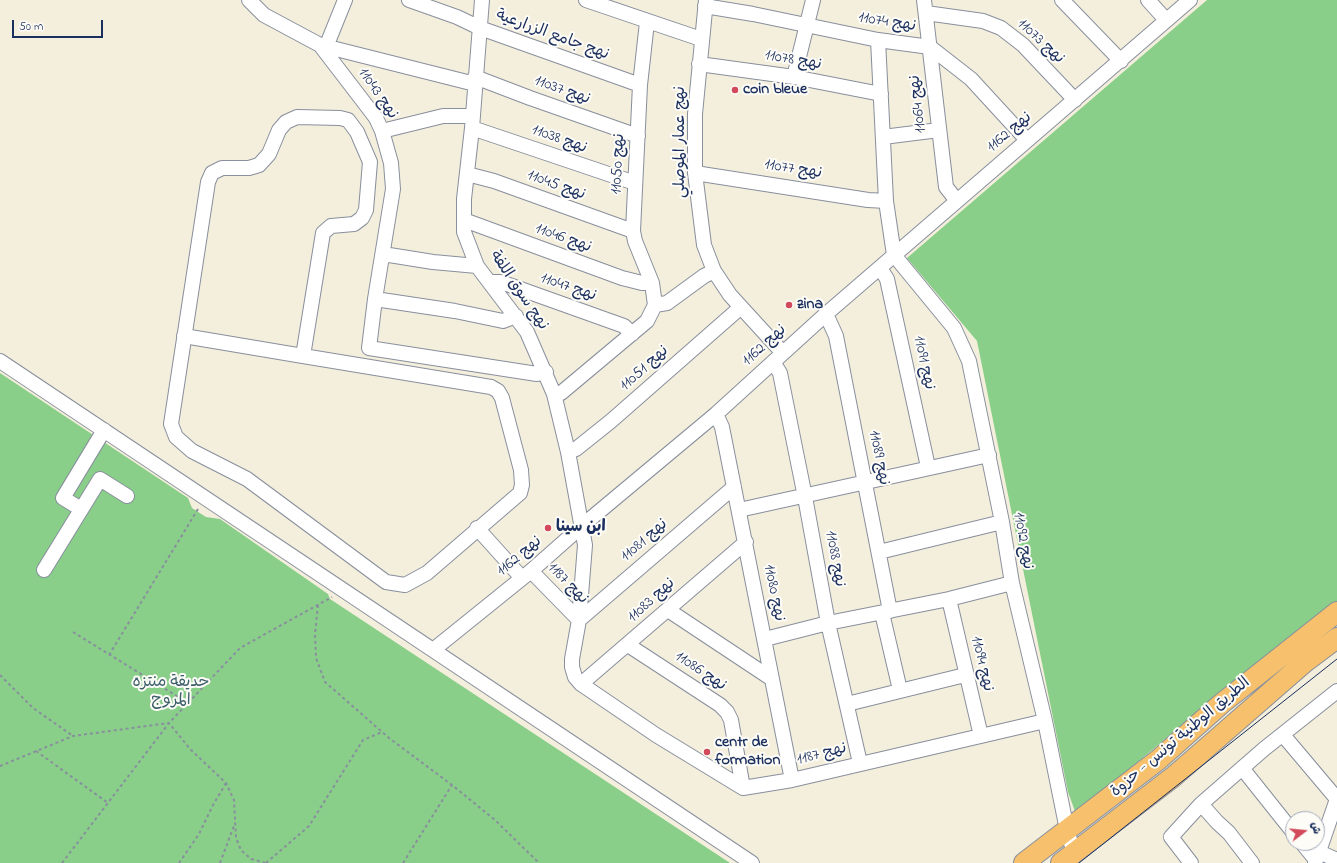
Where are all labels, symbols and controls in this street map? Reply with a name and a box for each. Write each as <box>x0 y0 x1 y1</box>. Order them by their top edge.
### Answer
street label: نهج جامع الزرارعية <box>493 7 611 65</box>
street label: نهج 11074 <box>857 9 917 37</box>
scale bar <box>14 12 105 38</box>
street label: نهج 11073 <box>1012 15 1068 69</box>
text: 50 m <box>19 18 43 36</box>
street label: نهج 11078 <box>763 47 823 75</box>
street label: نهج 11043 <box>353 65 401 123</box>
street label: نهج 11037 <box>531 72 593 110</box>
street label: نهج 11064 <box>906 74 932 134</box>
place label: coin bleue <box>743 80 807 100</box>
marker: coin bleue <box>730 85 740 95</box>
street label: نهج عمار الموصلي <box>671 86 691 198</box>
street label: نهج 1162 <box>984 109 1036 157</box>
street label: نهج 11038 <box>529 121 589 159</box>
street label: نهج 11050 <box>608 133 630 195</box>
street label: نهج 11077 <box>763 156 823 184</box>
street label: نهج 11045 <box>524 167 588 205</box>
street label: نهج 11046 <box>532 220 594 258</box>
street label: نهج سوق اللفة <box>484 248 552 334</box>
street label: نهج 11047 <box>537 269 599 307</box>
place label: zina <box>797 295 823 315</box>
marker: zina <box>784 300 794 310</box>
street label: نهج 1162 <box>739 321 791 371</box>
street label: نهج 11091 <box>908 334 938 392</box>
street label: نهج 11051 <box>617 342 673 396</box>
street label: نهج 11089 <box>863 429 893 487</box>
street label: نهج 11092 <box>1008 511 1036 571</box>
street label: نهج 11081 <box>618 515 672 567</box>
place label: ابن سينا <box>556 518 605 538</box>
marker: ابن سينا <box>543 523 553 533</box>
street label: نهج 11088 <box>820 529 848 589</box>
street label: نهج 1162 <box>494 533 546 581</box>
street label: نهج 1187 <box>543 559 591 609</box>
street label: نهج 11080 <box>758 563 788 623</box>
street label: نهج 11083 <box>624 575 680 627</box>
street label: نهج 11094 <box>965 634 997 694</box>
street label: نهج 11086 <box>671 648 729 696</box>
park label: حديقة منتزه المروج <box>133 673 209 711</box>
street label: الطريق الوطنية تونس - حزوة <box>1107 674 1255 802</box>
place label: centr de formation <box>715 733 780 771</box>
street label: نهج 1187 <box>795 740 849 770</box>
marker: centr de formation <box>702 747 712 757</box>
north arrow <box>1285 811 1325 851</box>
text: ش <box>1306 820 1325 836</box>

